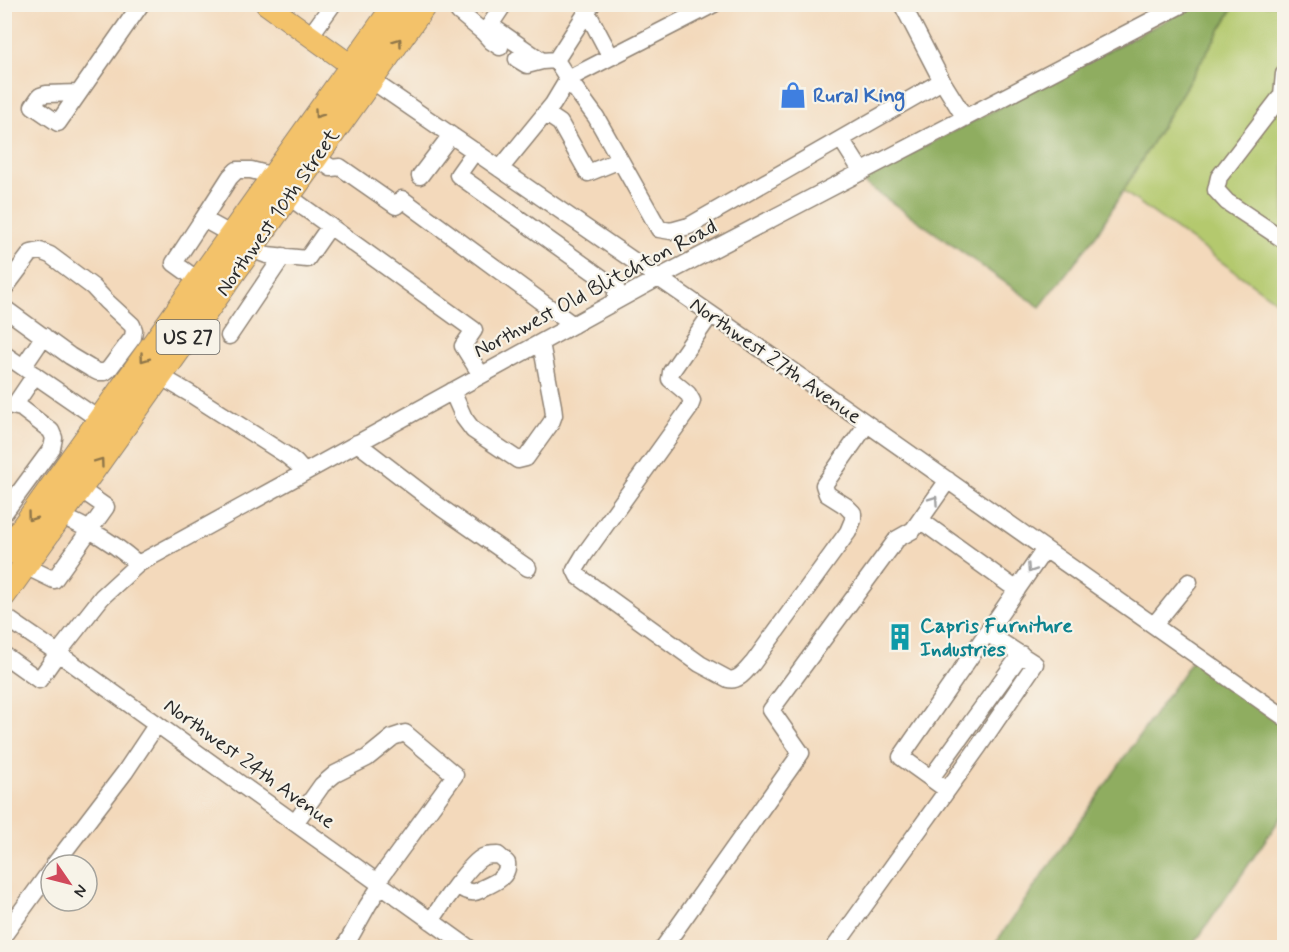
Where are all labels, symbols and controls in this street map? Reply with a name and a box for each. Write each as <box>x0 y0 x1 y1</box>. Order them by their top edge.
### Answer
one-way arrow <box>391 38 402 49</box>
shop icon: Rural King <box>778 80 808 110</box>
place label: Rural King <box>813 82 905 112</box>
one-way arrow <box>314 107 325 118</box>
street label: Northwest 10th Street <box>209 123 347 302</box>
street label: Northwest Old Blitchton Road <box>469 213 722 365</box>
street label: Northwest 27th Avenue <box>684 291 867 431</box>
road number: US 27 <box>156 320 219 354</box>
one-way arrow <box>140 352 151 363</box>
one-way arrow <box>92 457 103 468</box>
one-way arrow <box>927 496 938 507</box>
one-way arrow <box>27 510 38 521</box>
one-way arrow <box>1027 562 1038 573</box>
place label: Capris Furniture Industries <box>920 612 1073 664</box>
building icon: Capris Furniture Industries <box>885 622 915 652</box>
street label: Northwest 24th Avenue <box>158 692 341 836</box>
north arrow <box>39 853 99 913</box>
text: N <box>68 880 92 901</box>

